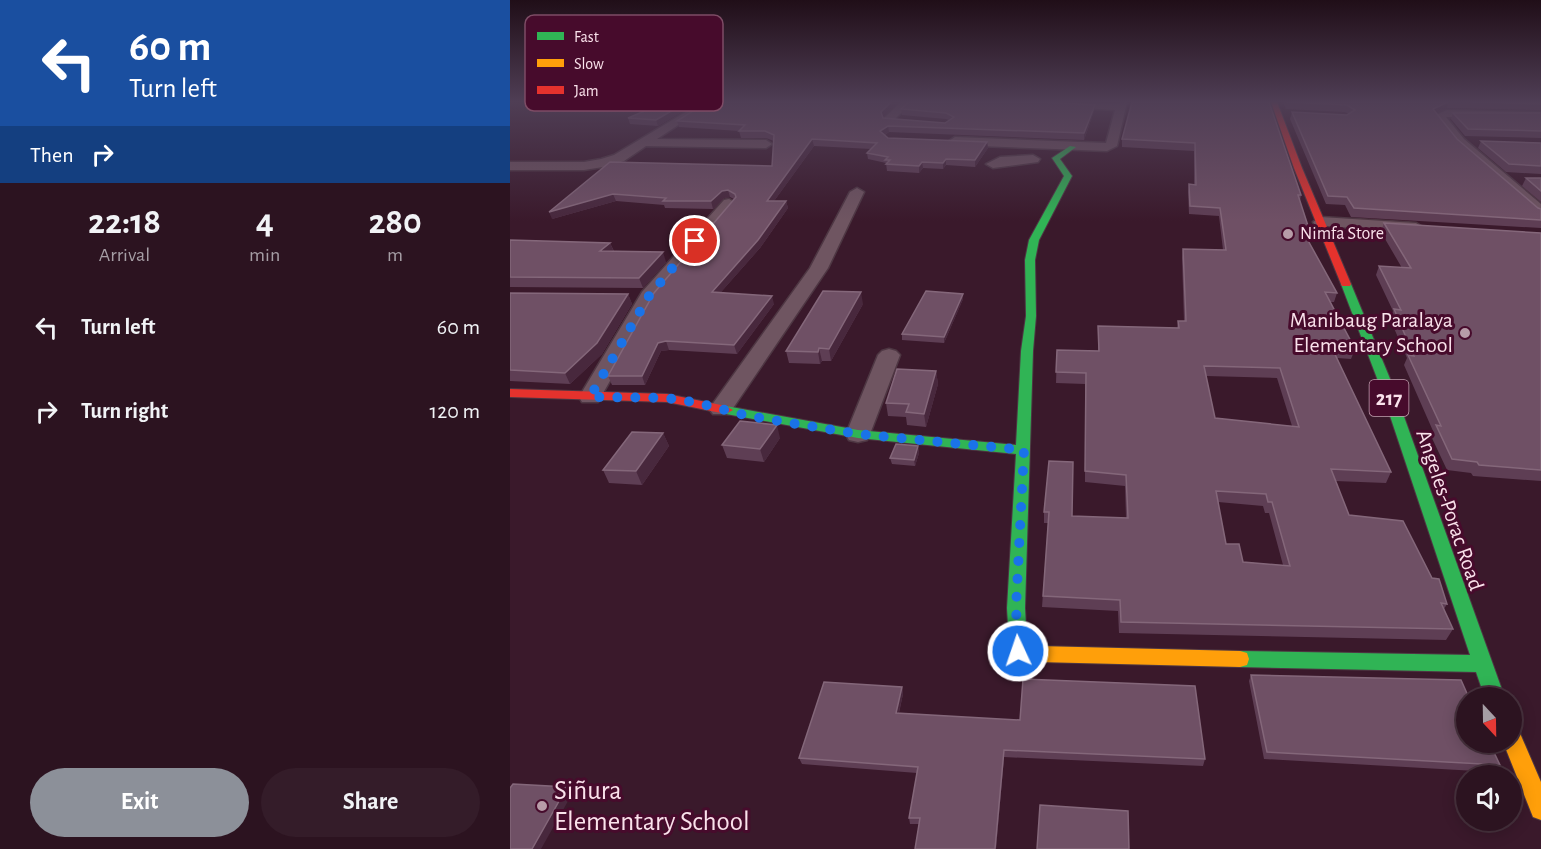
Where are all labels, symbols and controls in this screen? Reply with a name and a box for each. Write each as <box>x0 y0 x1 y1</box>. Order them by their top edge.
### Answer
legend <box>525 15 723 111</box>
icon: left <box>30 24 108 102</box>
text: 60 m <box>129 26 211 68</box>
text: Fast <box>574 29 599 45</box>
text: Slow <box>574 56 604 72</box>
text: Turn left <box>129 75 217 102</box>
text: Jam <box>574 83 599 99</box>
icon: right <box>86 138 119 171</box>
text: Then <box>30 144 74 166</box>
text: 22:18 <box>88 204 161 240</box>
text: 4 <box>256 204 274 240</box>
text: 280 <box>368 204 422 240</box>
pin <box>669 215 720 266</box>
icon: arrive <box>678 224 711 257</box>
place label: Nimfa Store <box>1300 225 1384 243</box>
marker: Nimfa Store <box>1281 227 1295 241</box>
text: Arrival <box>99 245 150 265</box>
text: min <box>249 245 280 265</box>
text: m <box>387 245 403 265</box>
place label: Manibaug Paralaya Elementary School <box>1290 309 1453 356</box>
icon: left <box>30 311 63 344</box>
text: Turn left <box>81 316 155 338</box>
text: 60 m <box>437 316 480 338</box>
marker: Manibaug Paralaya Elementary School <box>1458 326 1472 340</box>
road number: 217 <box>1370 380 1408 416</box>
icon: right <box>30 395 63 428</box>
text: Turn right <box>81 400 168 422</box>
text: 120 m <box>430 400 480 422</box>
street label: Angeles-Porac Road <box>1412 427 1488 593</box>
position arrow <box>986 619 1050 683</box>
north arrow <box>1456 687 1522 753</box>
map controls <box>1456 687 1522 831</box>
button: sound <box>1456 765 1522 831</box>
button: Exit <box>30 768 249 837</box>
button: Share <box>261 768 480 837</box>
place label: Siñura Elementary School <box>554 777 750 836</box>
marker: Siñura Elementary School <box>535 799 549 813</box>

